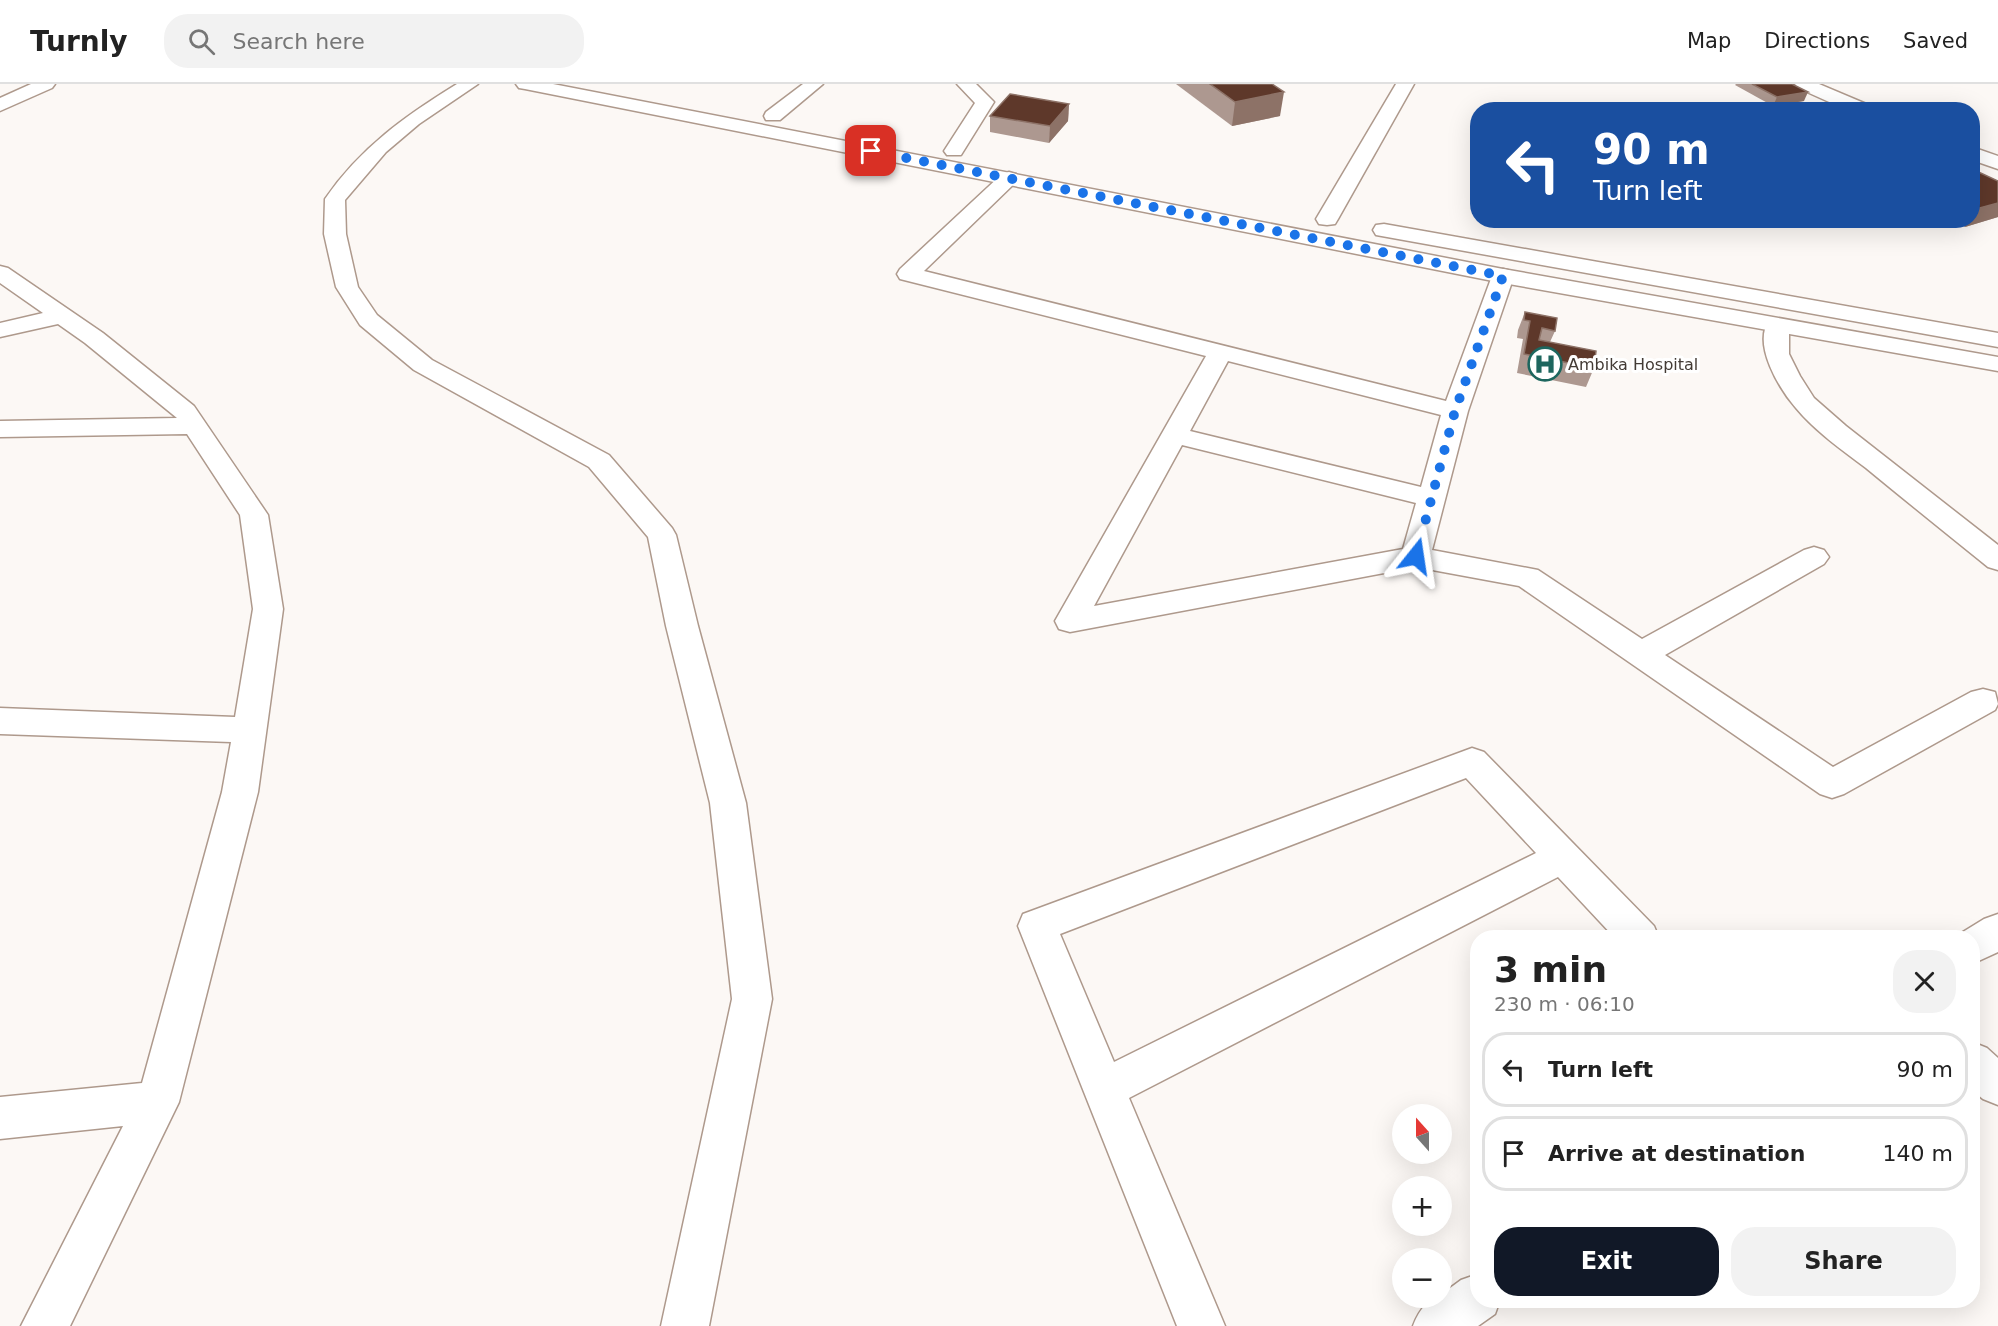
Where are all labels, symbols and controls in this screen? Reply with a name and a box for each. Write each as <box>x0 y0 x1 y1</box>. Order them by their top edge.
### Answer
search box <box>164 14 584 68</box>
text: Turnly <box>30 25 128 58</box>
icon: search <box>185 25 218 58</box>
text: Search here <box>233 29 365 54</box>
text: Map <box>1687 29 1731 53</box>
text: Directions <box>1764 29 1870 53</box>
text: Saved <box>1903 29 1968 53</box>
pin <box>845 125 896 176</box>
text: 90 m <box>1593 125 1710 174</box>
icon: left <box>1494 126 1572 204</box>
icon: arrive <box>854 134 887 167</box>
text: Turn left <box>1593 175 1703 206</box>
hospital icon: Ambika Hospital <box>1527 346 1563 382</box>
place label: Ambika Hospital <box>1568 355 1698 374</box>
position arrow <box>1384 524 1448 588</box>
text: 3 min <box>1494 949 1607 990</box>
button: close <box>1893 950 1956 1013</box>
text: 230 m · 06:10 <box>1494 992 1635 1016</box>
icon: left <box>1497 1053 1530 1086</box>
text: Turn left <box>1548 1057 1653 1082</box>
text: 90 m <box>1897 1057 1953 1082</box>
north arrow <box>1392 1104 1452 1164</box>
map controls <box>1392 1104 1452 1308</box>
icon: arrive <box>1497 1137 1530 1170</box>
text: Arrive at destination <box>1548 1141 1805 1166</box>
text: 140 m <box>1883 1141 1953 1166</box>
button: + <box>1392 1176 1452 1236</box>
button: Exit <box>1494 1227 1719 1296</box>
button: Share <box>1731 1227 1956 1296</box>
button: − <box>1392 1248 1452 1308</box>

